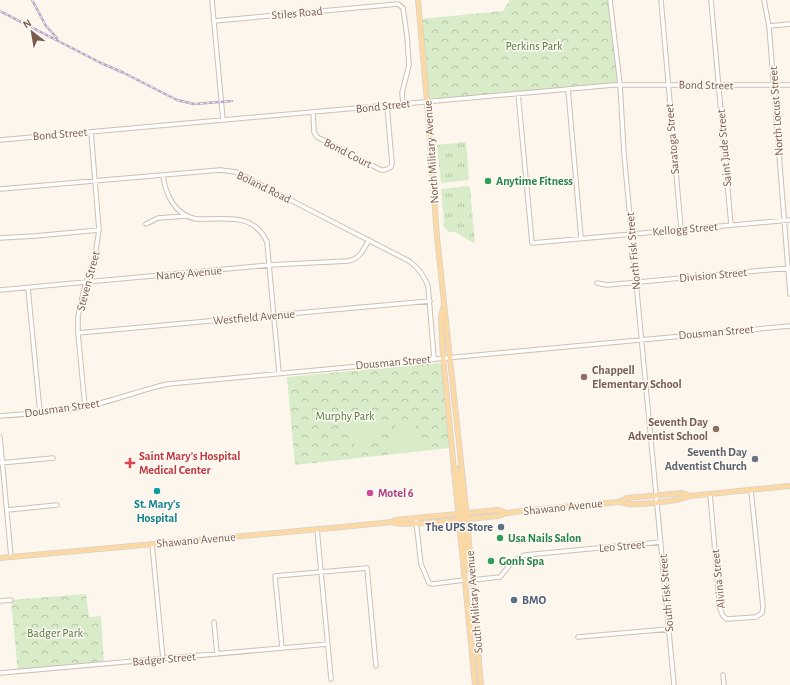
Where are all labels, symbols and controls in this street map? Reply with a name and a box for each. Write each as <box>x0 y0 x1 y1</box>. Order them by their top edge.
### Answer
street label: Stiles Road <box>271 5 323 21</box>
north arrow <box>12 12 52 52</box>
text: N <box>21 17 33 31</box>
park label: Perkins Park <box>506 40 563 52</box>
street label: North Locust Street <box>767 66 785 156</box>
street label: Bond Street <box>679 79 734 91</box>
street label: Bond Street <box>355 97 411 115</box>
street label: North Military Avenue <box>421 100 442 204</box>
street label: Saratoga Street <box>663 103 681 175</box>
street label: Saint Jude Street <box>715 109 733 187</box>
street label: Bond Street <box>32 126 88 142</box>
street label: Bond Court <box>322 136 374 170</box>
street label: Boland Road <box>235 169 293 205</box>
place label: Anytime Fitness <box>496 175 573 188</box>
marker: Anytime Fitness <box>483 176 493 186</box>
street label: North Fisk Street <box>624 212 642 290</box>
street label: Kellogg Street <box>652 220 718 238</box>
street label: Steven Street <box>74 249 102 312</box>
street label: Nancy Avenue <box>155 264 223 283</box>
street label: Division Street <box>679 266 748 284</box>
street label: Westfield Avenue <box>212 307 296 327</box>
street label: Dousman Street <box>678 323 754 341</box>
street label: Dousman Street <box>355 353 431 371</box>
place label: Chappell Elementary School <box>592 364 682 391</box>
marker: Chappell Elementary School <box>579 372 589 382</box>
street label: Dousman Street <box>24 397 100 419</box>
park label: Murphy Park <box>315 410 375 423</box>
place label: Seventh Day Adventist School <box>628 416 709 442</box>
marker: Seventh Day Adventist School <box>711 424 721 434</box>
place label: Seventh Day Adventist Church <box>665 446 748 472</box>
place label: Saint Mary's Hospital Medical Center <box>139 450 240 476</box>
marker: Seventh Day Adventist Church <box>750 454 760 464</box>
marker: Saint Mary's Hospital Medical Center <box>124 457 136 469</box>
marker: St. Mary's Hospital <box>152 486 162 496</box>
place label: Motel 6 <box>378 487 414 499</box>
marker: Motel 6 <box>365 488 375 498</box>
street label: Shawano Avenue <box>523 497 603 517</box>
place label: St. Mary's Hospital <box>134 498 180 524</box>
place label: The UPS Store <box>425 521 493 533</box>
marker: The UPS Store <box>496 522 506 532</box>
street label: Shawano Avenue <box>156 531 236 549</box>
place label: Usa Nails Salon <box>508 532 581 544</box>
marker: Usa Nails Salon <box>495 533 505 543</box>
street label: Leo Street <box>598 538 646 554</box>
street label: Alvina Street <box>709 548 727 609</box>
street label: South Military Avenue <box>464 550 485 654</box>
street label: South Fisk Street <box>657 554 675 632</box>
place label: Gonh Spa <box>499 555 545 567</box>
marker: Gonh Spa <box>486 556 496 566</box>
place label: BMO <box>522 594 547 606</box>
marker: BMO <box>509 595 519 605</box>
park label: Badger Park <box>27 627 84 639</box>
street label: Badger Street <box>132 650 196 668</box>

